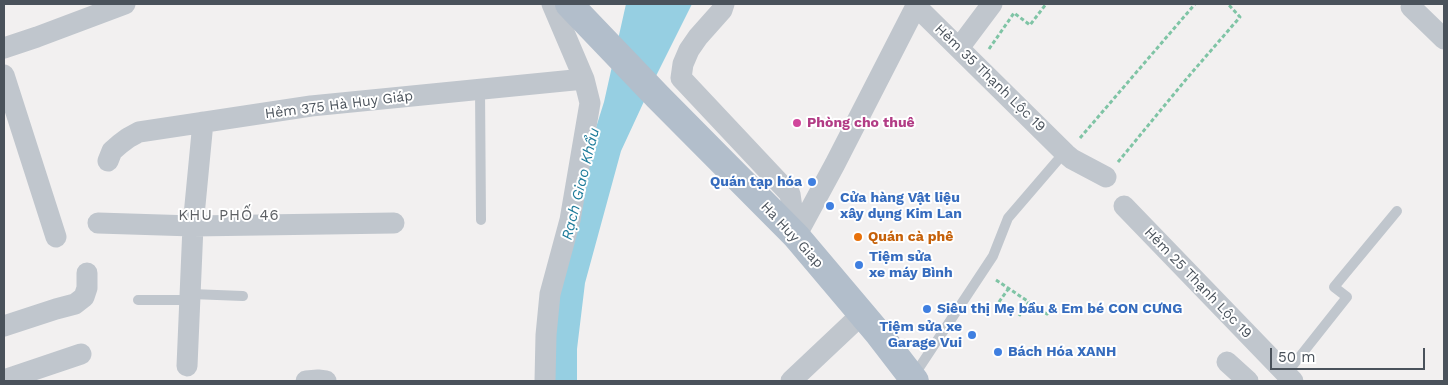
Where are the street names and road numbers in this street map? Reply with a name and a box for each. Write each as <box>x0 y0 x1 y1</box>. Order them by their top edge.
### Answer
street label: Hẻm 35 Thạnh Lộc 19 <box>931 21 1049 135</box>
street label: Hẻm 375 Hà Huy Giáp <box>264 88 414 122</box>
street label: Ha Huy Giap <box>757 198 827 272</box>
street label: Hẻm 25 Thạnh Lộc 19 <box>1141 224 1255 342</box>

